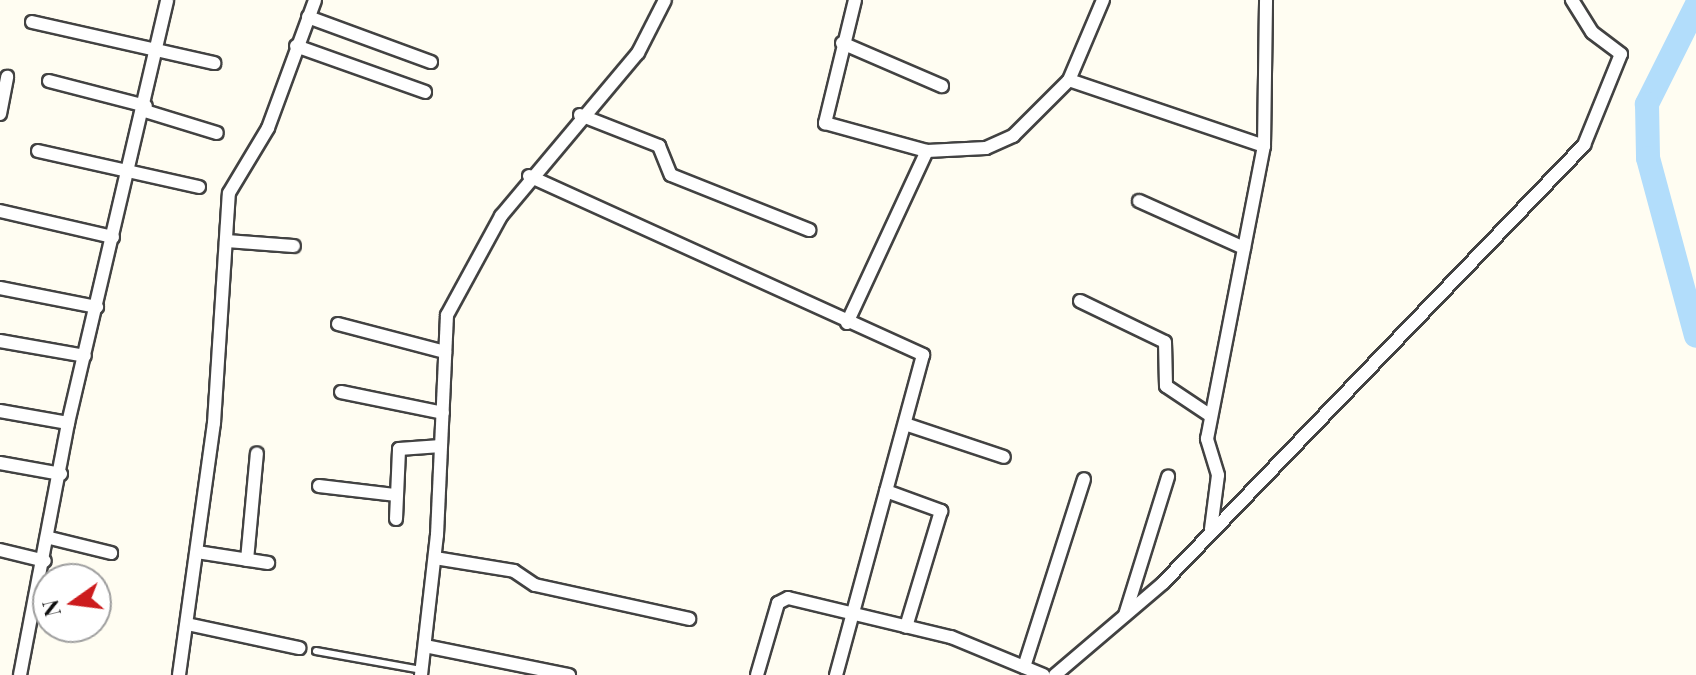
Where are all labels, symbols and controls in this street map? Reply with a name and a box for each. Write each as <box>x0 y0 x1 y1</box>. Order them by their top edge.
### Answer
north arrow <box>32 563 112 643</box>
text: N <box>34 597 67 620</box>

